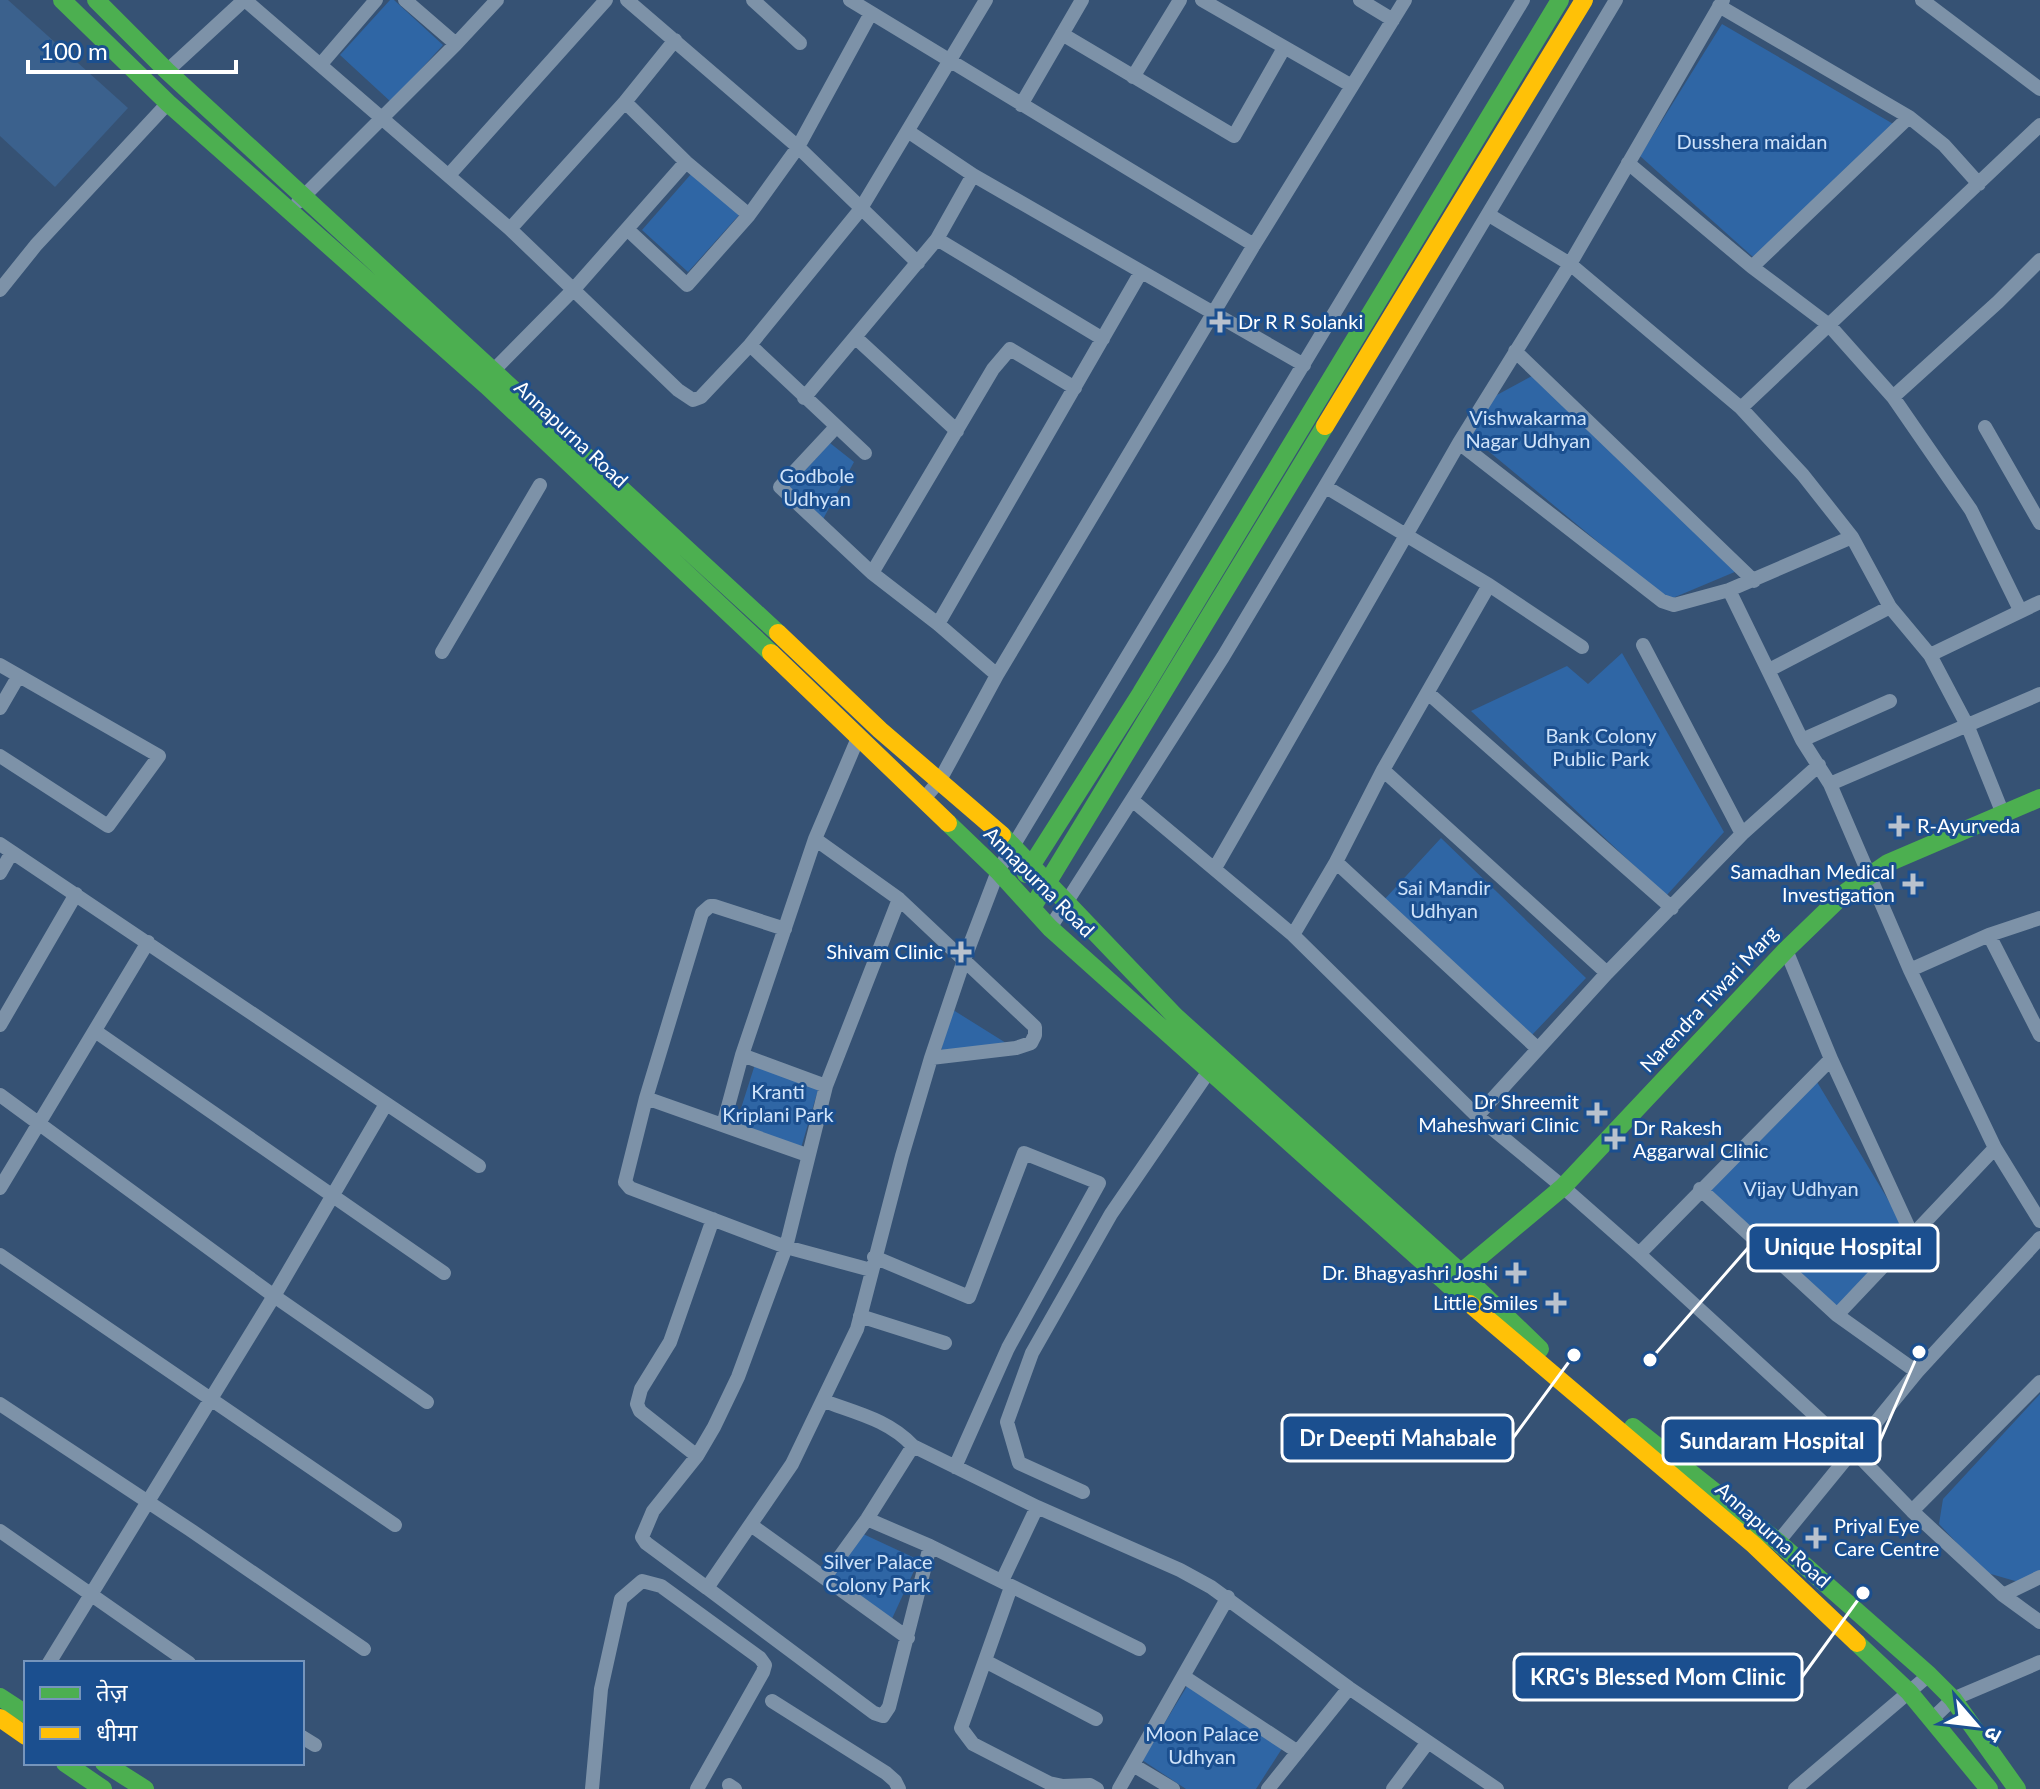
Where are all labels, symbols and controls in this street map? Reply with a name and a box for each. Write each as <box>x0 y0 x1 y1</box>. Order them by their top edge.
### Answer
scale bar <box>28 24 236 74</box>
text: 100 m <box>40 36 108 65</box>
park label: Dusshera maidan <box>1677 129 1827 153</box>
place label: Dr R R Solanki <box>1238 309 1363 333</box>
marker: Dr R R Solanki <box>1209 311 1231 333</box>
street label: Annapurna Road <box>510 375 633 492</box>
park label: Vishwakarma Nagar Udhyan <box>1466 405 1590 452</box>
park label: Godbole Udhyan <box>780 463 854 510</box>
park label: Bank Colony Public Park <box>1546 723 1657 770</box>
place label: R-Ayurveda <box>1917 813 2020 837</box>
marker: R-Ayurveda <box>1888 815 1910 837</box>
street label: Annapurna Road <box>980 821 1100 941</box>
place label: Samadhan Medical Investigation <box>1730 859 1895 906</box>
marker: Samadhan Medical Investigation <box>1902 873 1924 895</box>
park label: Sai Mandir Udhyan <box>1397 875 1491 922</box>
street label: Narendra Tiwari Marg <box>1634 920 1782 1076</box>
place label: Shivam Clinic <box>826 939 943 963</box>
marker: Shivam Clinic <box>950 941 972 963</box>
park label: Kranti Kriplani Park <box>722 1079 835 1126</box>
place label: Dr Shreemit Maheshwari Clinic <box>1418 1089 1579 1136</box>
marker: Dr Shreemit Maheshwari Clinic <box>1586 1102 1608 1124</box>
place label: Dr Rakesh Aggarwal Clinic <box>1633 1115 1769 1162</box>
marker: Dr Rakesh Aggarwal Clinic <box>1604 1128 1626 1150</box>
park label: Vijay Udhyan <box>1743 1176 1859 1200</box>
callout: Unique Hospital <box>1748 1225 1938 1271</box>
text: Unique Hospital <box>1764 1233 1922 1260</box>
place label: Dr. Bhagyashri Joshi <box>1322 1260 1498 1284</box>
marker: Dr. Bhagyashri Joshi <box>1505 1262 1527 1284</box>
place label: Little Smiles <box>1433 1290 1538 1314</box>
marker: Little Smiles <box>1545 1292 1567 1314</box>
callout: Dr Deepti Mahabale <box>1282 1415 1513 1461</box>
callout: Sundaram Hospital <box>1663 1418 1880 1464</box>
text: Dr Deepti Mahabale <box>1299 1424 1497 1451</box>
text: Sundaram Hospital <box>1679 1427 1865 1454</box>
street label: Annapurna Road <box>1711 1476 1836 1592</box>
place label: Priyal Eye Care Centre <box>1834 1513 1939 1560</box>
marker: Priyal Eye Care Centre <box>1805 1527 1827 1549</box>
park label: Silver Palace Colony Park <box>823 1549 933 1596</box>
callout: KRG's Blessed Mom Clinic <box>1514 1654 1802 1700</box>
legend <box>24 1661 304 1765</box>
text: KRG's Blessed Mom Clinic <box>1530 1663 1786 1690</box>
text: तेज़ <box>96 1677 129 1706</box>
north arrow <box>1936 1685 2016 1765</box>
text: धीमा <box>96 1717 138 1746</box>
park label: Moon Palace Udhyan <box>1145 1721 1259 1768</box>
text: उ <box>1979 1723 2009 1748</box>

